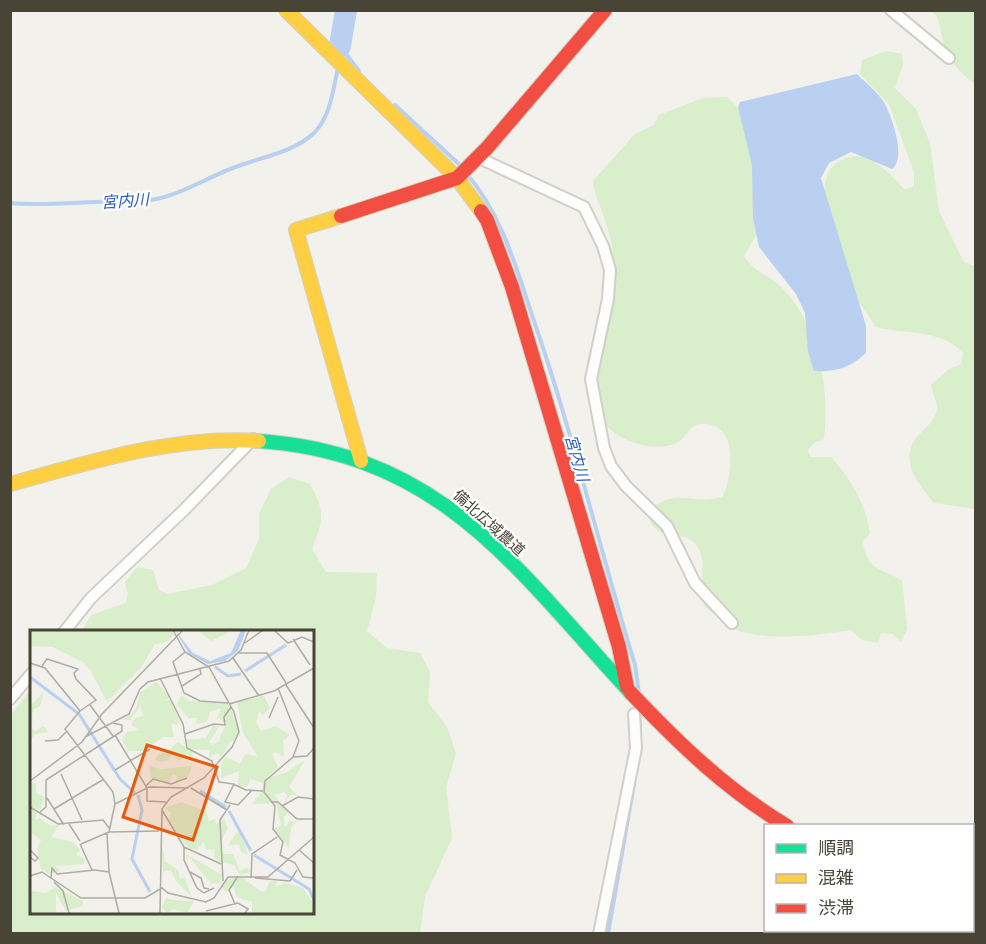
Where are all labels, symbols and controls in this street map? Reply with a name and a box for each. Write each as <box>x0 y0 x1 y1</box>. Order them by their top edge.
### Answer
water label: 宮内川 <box>100 190 152 212</box>
water label: 宮内川 <box>561 432 593 486</box>
street label: 備北広域農道 <box>450 486 528 560</box>
inset map <box>30 630 314 914</box>
legend <box>764 824 974 932</box>
text: 順調 <box>818 837 854 858</box>
text: 混雑 <box>818 867 854 888</box>
text: 渋滞 <box>818 897 854 918</box>

